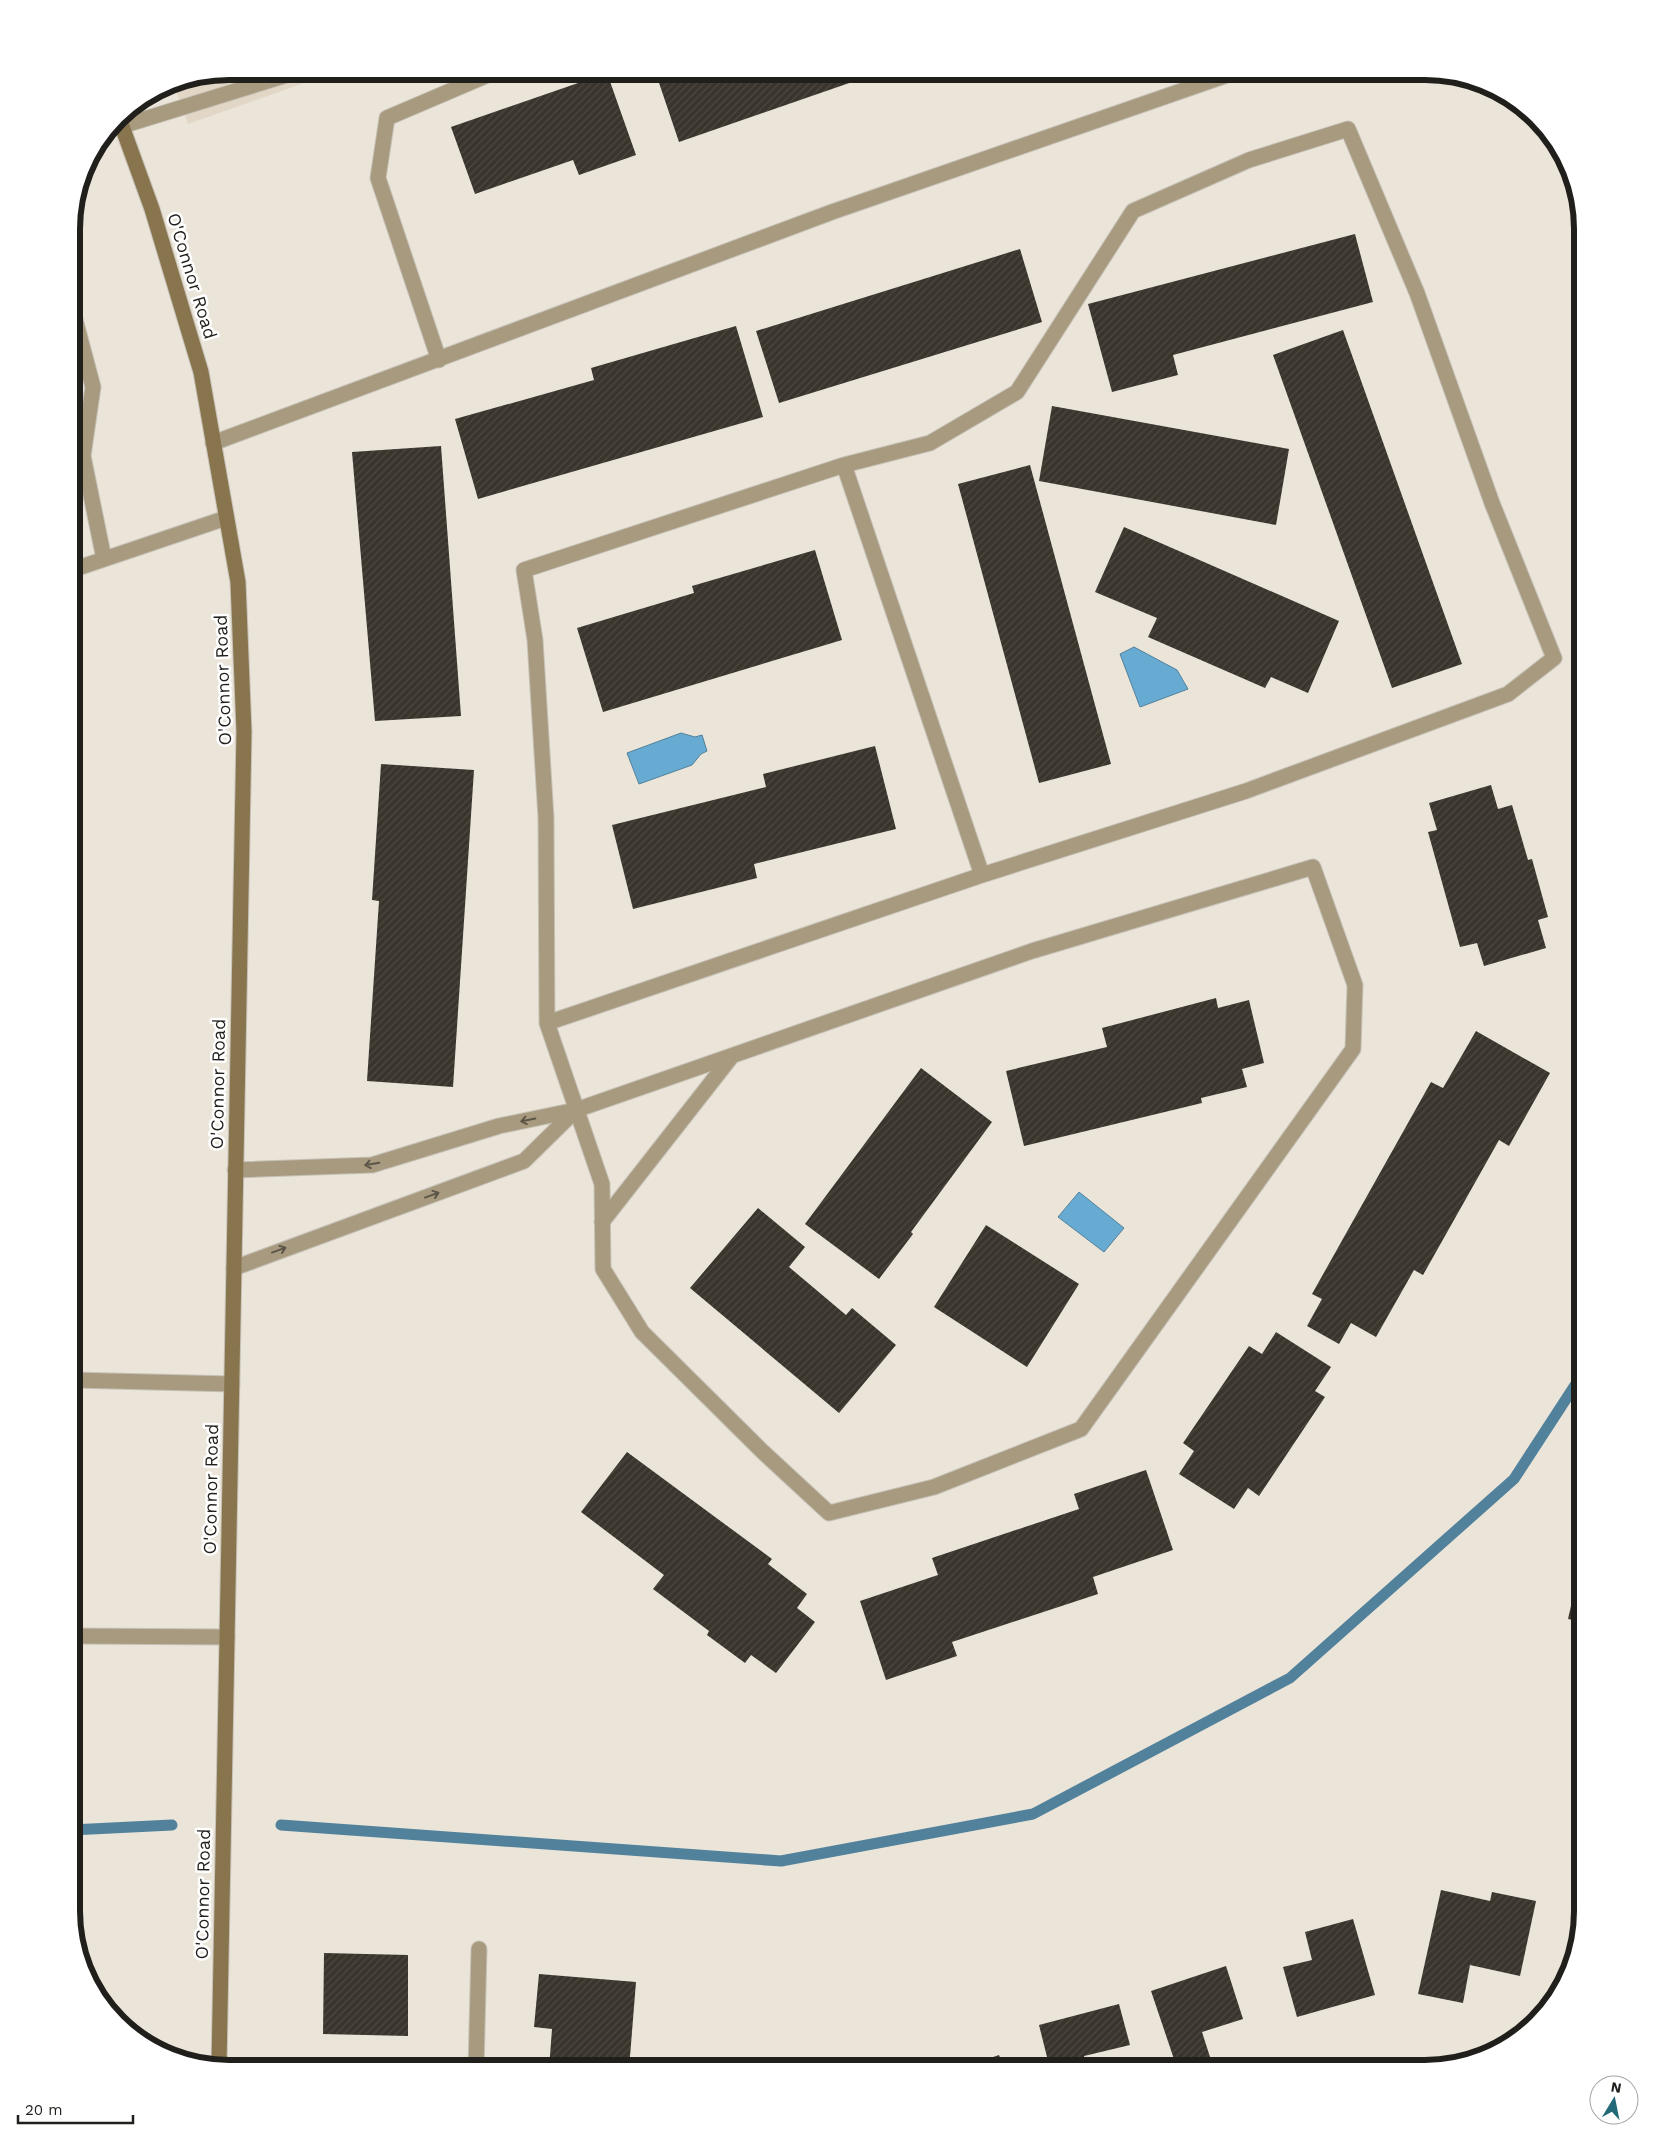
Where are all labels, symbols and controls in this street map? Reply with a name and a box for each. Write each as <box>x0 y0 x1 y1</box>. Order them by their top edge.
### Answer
street label: O'Connor Road <box>163 210 222 342</box>
street label: O'Connor Road <box>210 614 235 746</box>
street label: O'Connor Road <box>206 1018 229 1150</box>
one-way arrow <box>520 1116 536 1125</box>
one-way arrow <box>364 1159 380 1169</box>
one-way arrow <box>424 1190 439 1199</box>
one-way arrow <box>271 1245 287 1254</box>
street label: O'Connor Road <box>199 1423 222 1555</box>
street label: O'Connor Road <box>191 1828 214 1960</box>
north arrow <box>1589 2075 1639 2125</box>
text: N <box>1610 2078 1623 2096</box>
scale bar <box>18 2092 132 2124</box>
text: 20 m <box>25 2101 63 2119</box>

